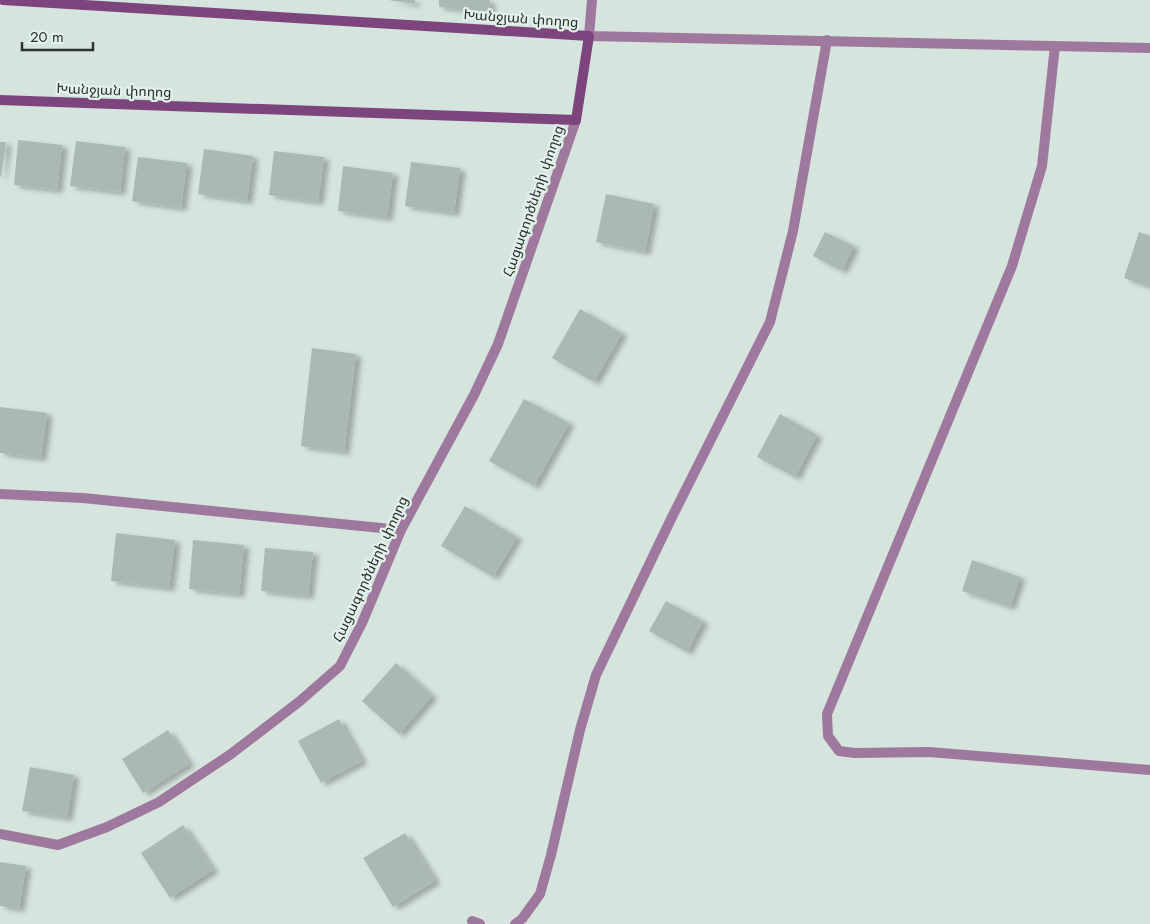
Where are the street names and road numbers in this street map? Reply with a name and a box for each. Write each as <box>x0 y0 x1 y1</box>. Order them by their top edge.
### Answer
street label: Խանջյան փողոց <box>463 4 579 32</box>
street label: Խանջյան փողոց <box>56 78 172 102</box>
street label: Հացագործների փողոց <box>498 122 568 280</box>
street label: Հացագործների փողոց <box>327 493 413 645</box>

